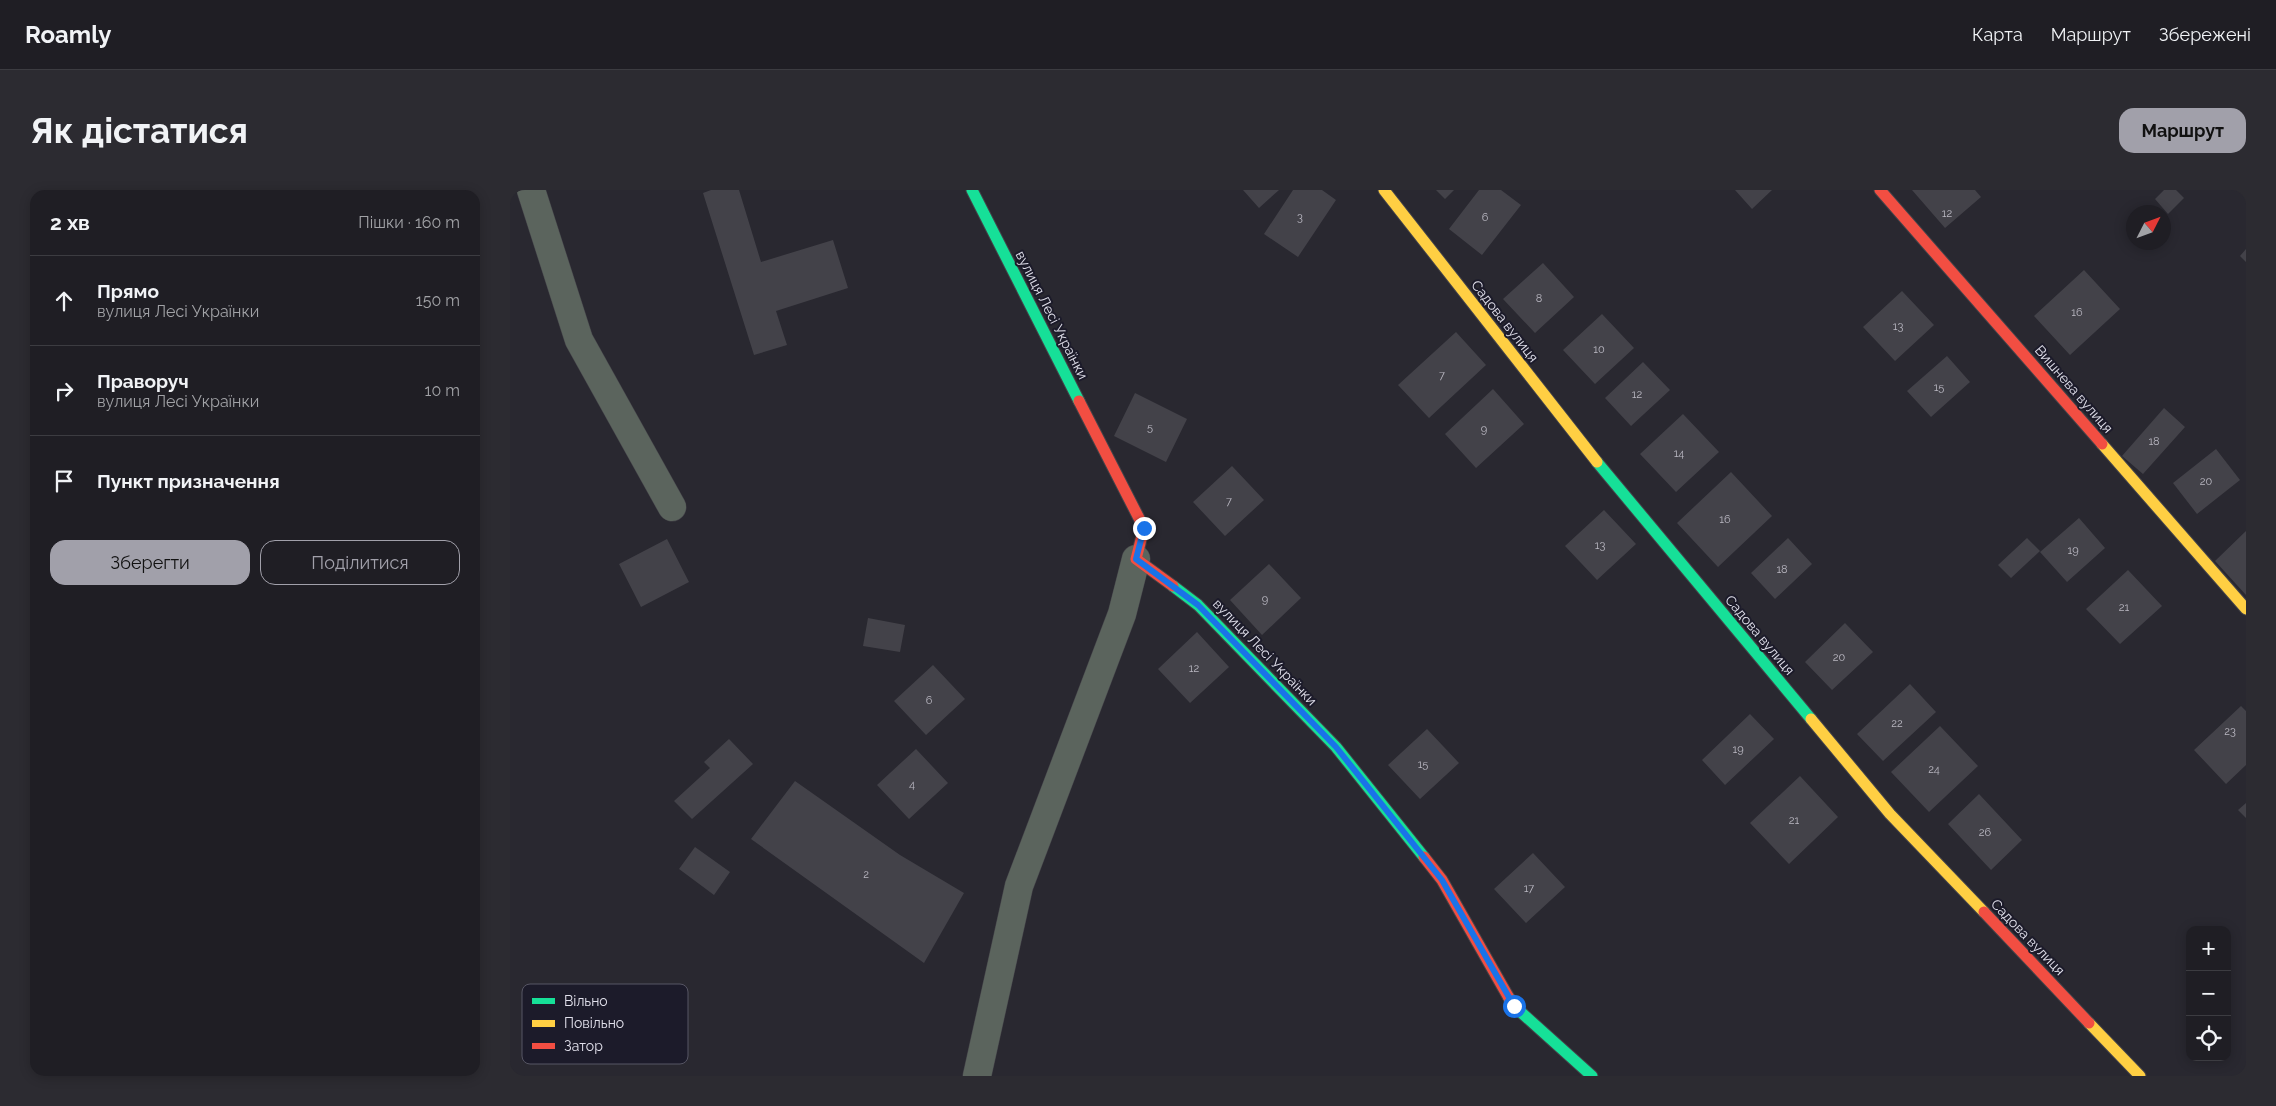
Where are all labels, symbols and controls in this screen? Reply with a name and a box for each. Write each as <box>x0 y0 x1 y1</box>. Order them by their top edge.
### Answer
text: Roamly <box>25 20 111 49</box>
text: Карта <box>1972 24 2023 45</box>
text: Маршрут <box>2051 24 2131 45</box>
text: Збережені <box>2159 24 2251 45</box>
button: Маршрут <box>2119 108 2246 153</box>
text: Як дістатися <box>30 110 248 151</box>
north arrow <box>2126 205 2171 250</box>
house number: 12 <box>1942 207 1952 220</box>
text: 2 хв <box>50 210 90 235</box>
house number: 3 <box>1297 211 1303 224</box>
house number: 6 <box>1482 211 1489 224</box>
text: Пішки · 160 m <box>358 213 460 232</box>
street label: вулиця Лесі Українки <box>1013 248 1091 382</box>
street label: Садова вулиця <box>1468 277 1542 365</box>
text: Прямо <box>97 280 159 302</box>
icon: ahead <box>50 287 78 315</box>
text: 150 m <box>416 291 460 310</box>
house number: 8 <box>1536 292 1542 305</box>
text: вулиця Лесі Українки <box>97 302 259 321</box>
house number: 16 <box>2071 306 2083 319</box>
house number: 13 <box>1893 320 1903 333</box>
street label: Вишнева вулиця <box>2032 342 2116 436</box>
house number: 10 <box>1593 343 1605 356</box>
house number: 7 <box>1439 369 1445 382</box>
text: Праворуч <box>97 370 189 392</box>
icon: right <box>50 377 78 405</box>
text: 10 m <box>425 381 460 400</box>
house number: 15 <box>1934 381 1944 394</box>
house number: 12 <box>1632 388 1642 401</box>
text: вулиця Лесі Українки <box>97 392 259 411</box>
house number: 5 <box>1147 421 1153 434</box>
house number: 9 <box>1481 423 1487 436</box>
house number: 18 <box>2148 435 2160 448</box>
house number: 14 <box>1674 447 1684 460</box>
icon: arrive <box>50 467 78 495</box>
text: Пункт призначення <box>97 470 280 492</box>
house number: 20 <box>2200 475 2212 488</box>
house number: 7 <box>1226 495 1232 508</box>
house number: 16 <box>1719 513 1731 526</box>
route end <box>1133 517 1156 540</box>
house number: 13 <box>1595 539 1605 552</box>
button: Зберегти <box>50 540 250 585</box>
button: Поділитися <box>260 540 460 585</box>
house number: 19 <box>2067 544 2079 557</box>
house number: 18 <box>1776 563 1788 576</box>
street label: Садова вулиця <box>1722 592 1798 678</box>
house number: 9 <box>1262 593 1268 606</box>
street label: вулиця Лесі Українки <box>1210 595 1320 709</box>
house number: 21 <box>2119 601 2130 614</box>
house number: 20 <box>1833 651 1845 664</box>
house number: 12 <box>1189 662 1199 675</box>
house number: 6 <box>926 694 933 707</box>
house number: 22 <box>1891 717 1903 730</box>
house number: 23 <box>2224 725 2236 738</box>
house number: 19 <box>1732 743 1744 756</box>
house number: 15 <box>1418 758 1428 771</box>
house number: 24 <box>1928 763 1940 776</box>
house number: 4 <box>909 778 915 791</box>
house number: 21 <box>1789 814 1800 827</box>
house number: 26 <box>1979 826 1992 839</box>
house number: 2 <box>863 868 869 881</box>
house number: 17 <box>1524 882 1534 895</box>
street label: Садова вулиця <box>1988 896 2068 978</box>
map controls <box>2186 926 2231 1061</box>
button: + <box>2186 926 2231 971</box>
button: − <box>2186 971 2231 1016</box>
legend <box>522 984 688 1064</box>
text: Вільно <box>564 993 608 1009</box>
route start <box>1503 995 1526 1018</box>
text: Повільно <box>564 1015 624 1031</box>
button: locate <box>2186 1016 2231 1061</box>
text: Затор <box>564 1038 603 1054</box>

